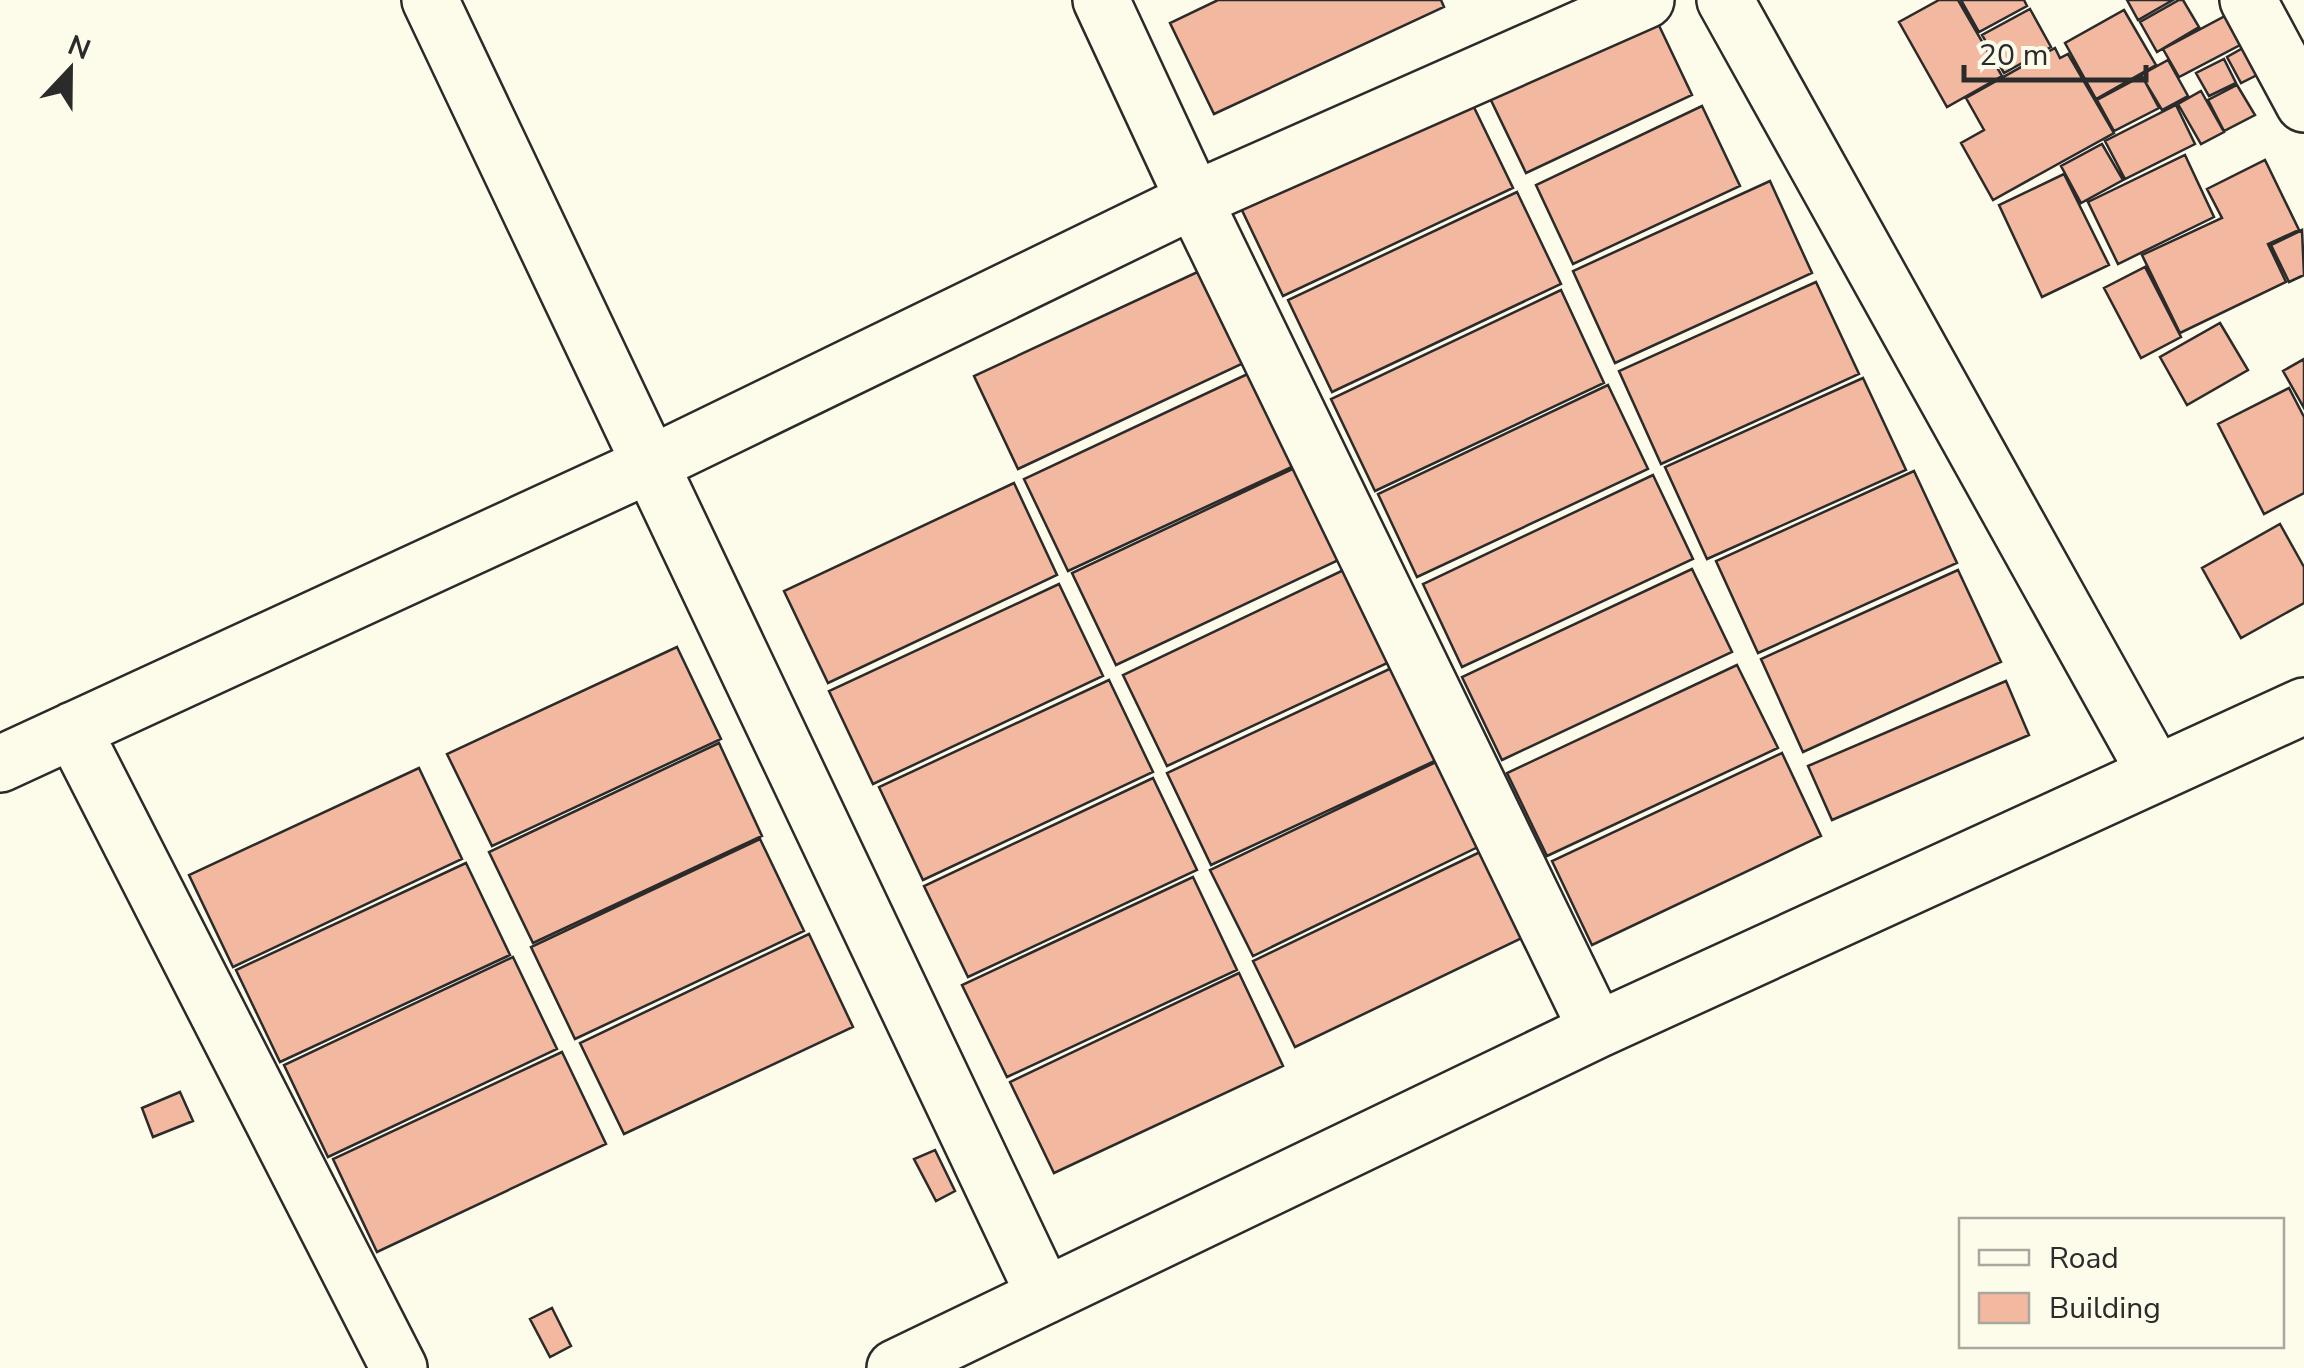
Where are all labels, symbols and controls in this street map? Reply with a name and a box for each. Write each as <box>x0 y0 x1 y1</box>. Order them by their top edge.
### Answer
north arrow <box>20 20 120 120</box>
scale bar <box>1964 20 2146 82</box>
text: N <box>62 26 96 69</box>
text: 20 m <box>1979 35 2048 76</box>
legend <box>1959 1218 2284 1348</box>
text: Road <box>2049 1238 2119 1279</box>
text: Building <box>2049 1288 2161 1329</box>

